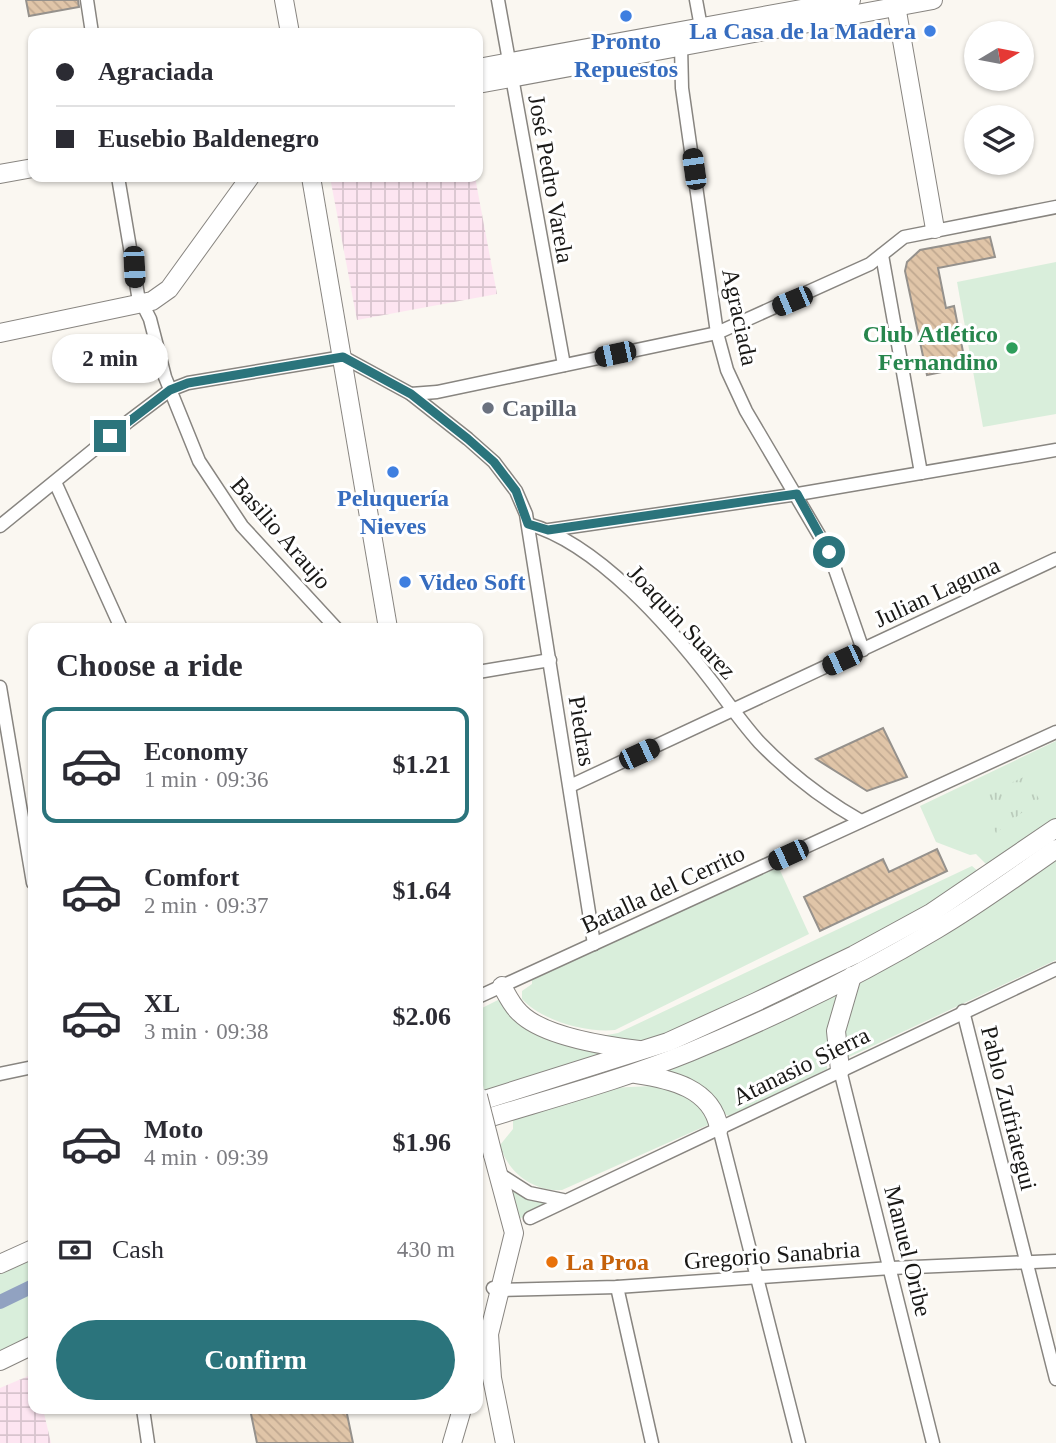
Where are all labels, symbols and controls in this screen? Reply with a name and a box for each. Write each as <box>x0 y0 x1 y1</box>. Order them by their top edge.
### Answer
marker: Pronto Repuestos <box>618 8 634 24</box>
place label: La Casa de la Madera <box>689 18 916 44</box>
north arrow <box>964 21 1034 91</box>
map controls <box>964 21 1034 175</box>
marker: La Casa de la Madera <box>922 23 938 39</box>
place label: Pronto Repuestos <box>574 28 678 82</box>
text: Agraciada <box>98 57 214 86</box>
street label: José Pedro Varela <box>523 93 579 265</box>
button: layers <box>964 105 1034 175</box>
text: Eusebio Baldenegro <box>98 124 319 153</box>
car <box>681 147 708 191</box>
car <box>123 245 146 289</box>
street label: Agraciada <box>717 266 763 368</box>
car <box>769 283 816 319</box>
place label: Club Atlético Fernandino <box>863 321 998 375</box>
callout: 2 min <box>52 334 168 384</box>
car <box>593 339 638 369</box>
marker: Club Atlético Fernandino <box>1004 340 1020 356</box>
text: 2 min <box>82 346 138 371</box>
place label: Capilla <box>502 395 577 421</box>
marker: Capilla <box>480 400 496 416</box>
route end <box>94 420 126 452</box>
marker: Peluquería Nieves <box>385 464 401 480</box>
street label: Basilio Araujo <box>225 472 337 594</box>
place label: Peluquería Nieves <box>337 485 449 539</box>
route start <box>813 536 845 568</box>
street label: Julian Laguna <box>870 551 1004 632</box>
street label: Joaquin Suarez <box>623 560 741 684</box>
place label: Video Soft <box>419 569 525 595</box>
marker: Video Soft <box>397 574 413 590</box>
car <box>819 642 866 678</box>
text: Choose a ride <box>56 647 243 683</box>
street label: Piedras <box>564 694 600 768</box>
icon: car <box>60 734 123 797</box>
car <box>616 736 663 772</box>
text: Economy <box>144 737 248 766</box>
text: $1.21 <box>393 750 451 779</box>
text: 1 min · 09:36 <box>144 767 269 792</box>
car <box>765 837 812 873</box>
street label: Batalla del Cerrito <box>577 840 749 938</box>
icon: car <box>60 860 123 923</box>
text: Comfort <box>144 863 239 892</box>
text: $1.64 <box>393 876 451 905</box>
text: 2 min · 09:37 <box>144 893 269 918</box>
icon: car <box>60 986 123 1049</box>
text: XL <box>144 989 180 1018</box>
text: $2.06 <box>393 1002 451 1031</box>
text: 3 min · 09:38 <box>144 1019 269 1044</box>
street label: Atanasio Sierra <box>729 1022 874 1110</box>
street label: Pablo Zufriategui <box>976 1023 1042 1193</box>
icon: car <box>60 1112 123 1175</box>
text: Moto <box>144 1115 203 1144</box>
text: $1.96 <box>393 1128 451 1157</box>
text: 4 min · 09:39 <box>144 1145 269 1170</box>
street label: Manuel Oribe <box>879 1183 937 1319</box>
icon: cash <box>56 1231 94 1269</box>
text: Cash <box>112 1235 164 1264</box>
street label: Gregorio Sanabria <box>683 1236 861 1274</box>
text: 430 m <box>397 1237 455 1262</box>
place label: La Proa <box>566 1249 649 1275</box>
marker: La Proa <box>544 1254 560 1270</box>
button: Confirm <box>56 1320 455 1400</box>

